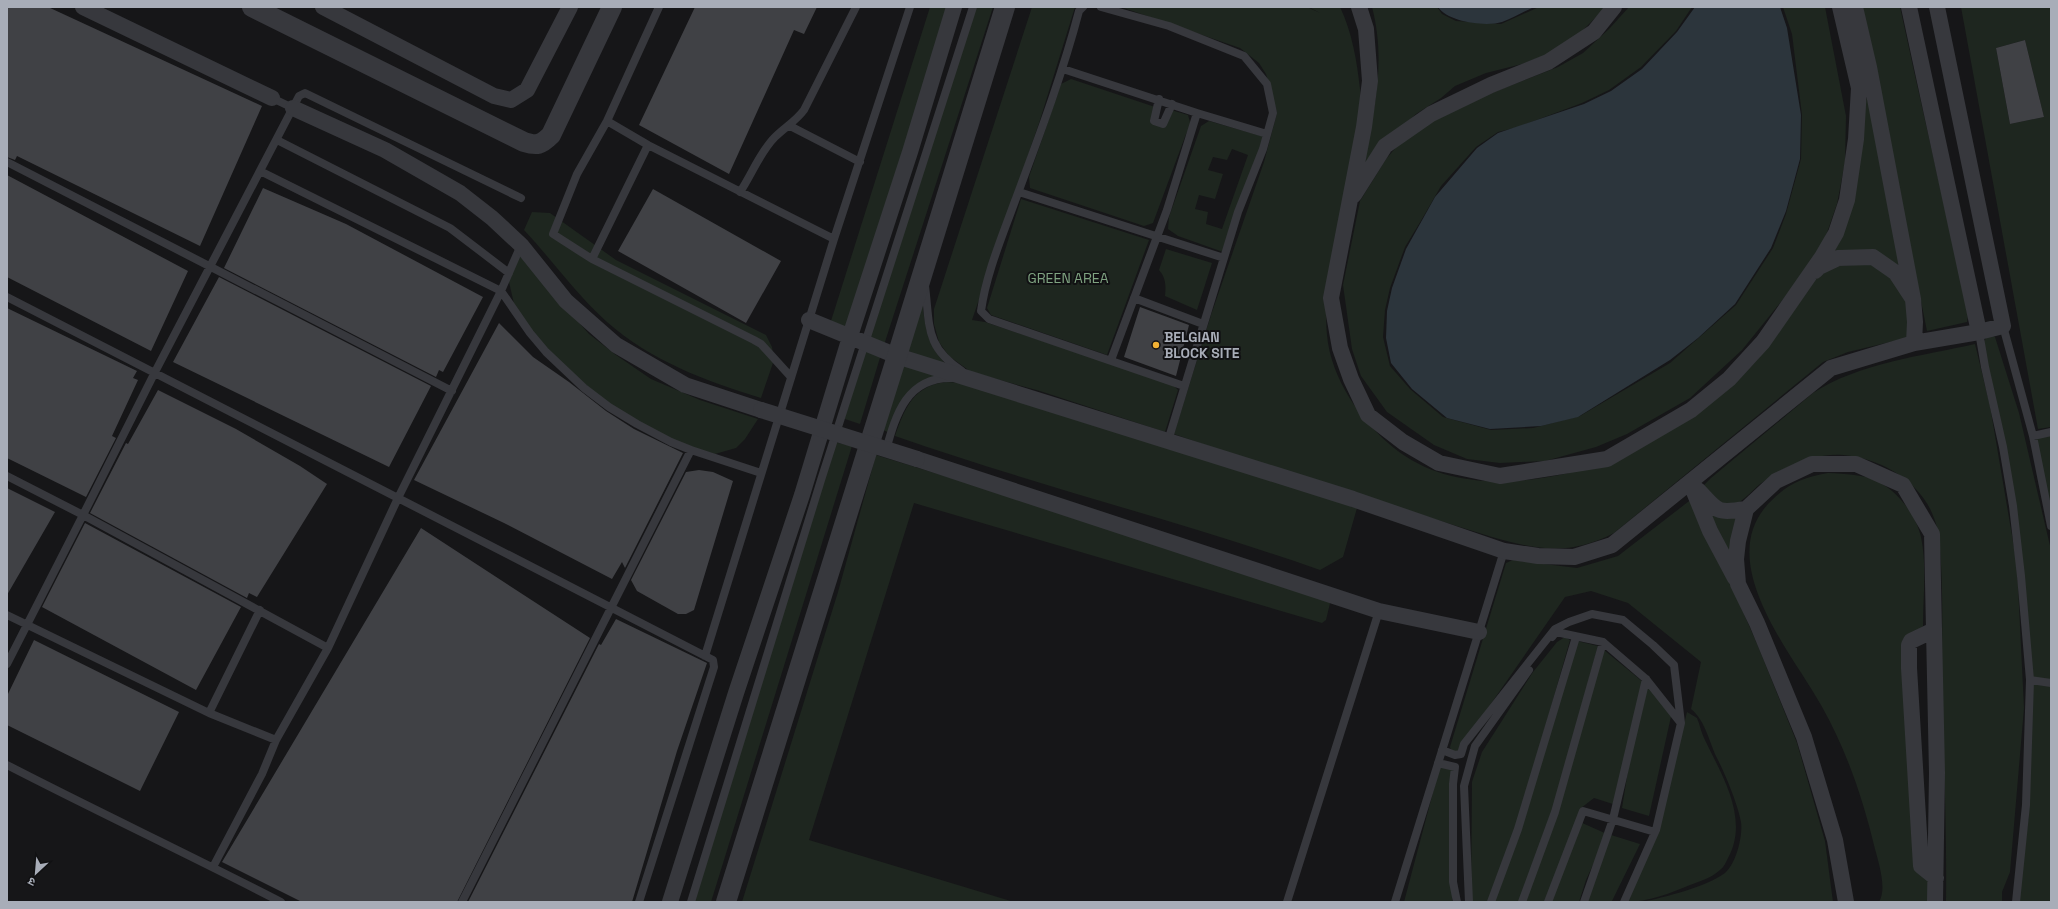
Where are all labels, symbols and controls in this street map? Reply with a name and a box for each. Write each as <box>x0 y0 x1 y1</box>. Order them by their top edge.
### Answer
park label: GREEN AREA <box>1028 269 1109 287</box>
place label: BELGIAN BLOCK SITE <box>1164 328 1240 362</box>
marker: BELGIAN BLOCK SITE <box>1151 340 1161 350</box>
north arrow <box>16 853 56 893</box>
text: उ <box>25 874 38 890</box>

